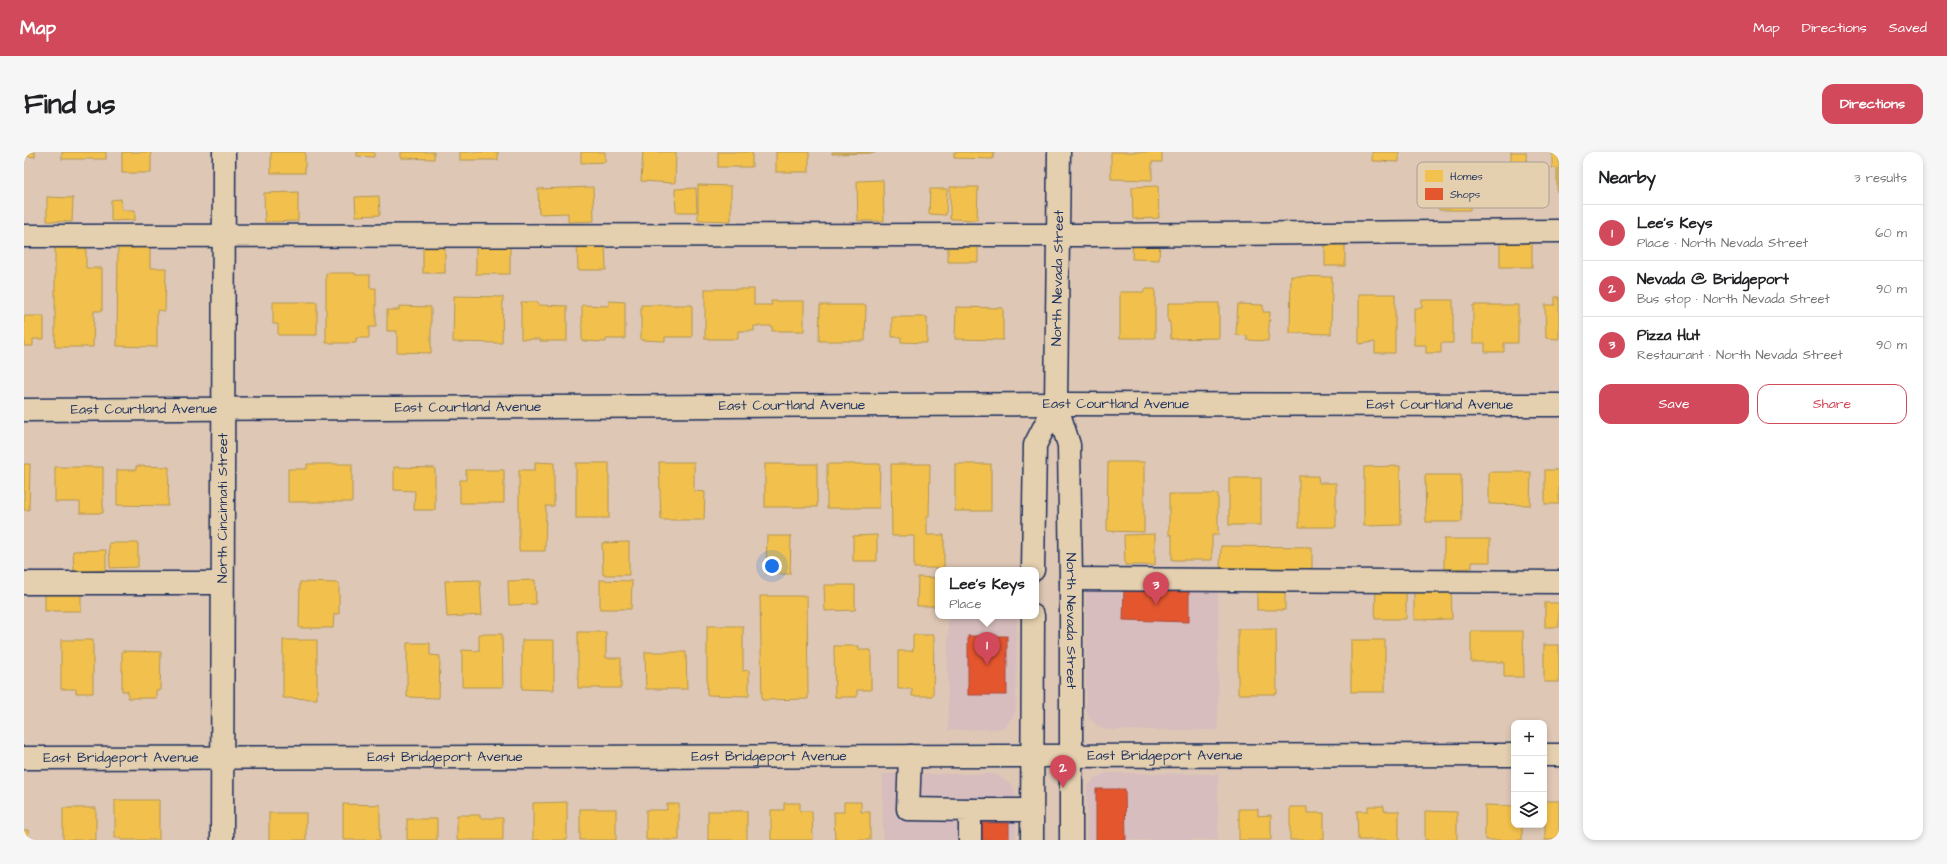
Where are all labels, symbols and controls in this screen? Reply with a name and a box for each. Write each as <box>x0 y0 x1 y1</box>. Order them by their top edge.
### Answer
text: Map <box>20 15 56 42</box>
text: Map <box>1753 18 1780 38</box>
text: Directions <box>1802 18 1867 38</box>
text: Saved <box>1889 18 1927 38</box>
button: Directions <box>1822 84 1923 124</box>
text: Find us <box>24 85 115 124</box>
legend <box>1417 162 1549 208</box>
text: Nearby <box>1599 166 1656 190</box>
text: Homes <box>1450 169 1483 184</box>
text: 3 results <box>1854 169 1907 187</box>
text: Shops <box>1450 187 1481 202</box>
street label: North Nevada Street <box>1047 209 1069 346</box>
text: Lee's Keys <box>1637 213 1713 234</box>
text: 1 <box>1611 224 1613 242</box>
text: 60 m <box>1875 224 1907 242</box>
text: Place · North Nevada Street <box>1637 234 1808 252</box>
text: Nevada @ Bridgeport <box>1637 269 1789 290</box>
text: 2 <box>1608 280 1616 298</box>
text: 90 m <box>1876 280 1907 298</box>
text: Bus stop · North Nevada Street <box>1637 290 1830 308</box>
text: Pizza Hut <box>1637 325 1700 346</box>
text: 3 <box>1609 336 1615 354</box>
text: 90 m <box>1876 336 1907 354</box>
text: Restaurant · North Nevada Street <box>1637 346 1843 364</box>
button: Save <box>1599 384 1749 424</box>
button: Share <box>1757 384 1907 424</box>
street label: East Courtland Avenue <box>1043 394 1190 414</box>
street label: East Courtland Avenue <box>719 395 866 416</box>
street label: East Courtland Avenue <box>1367 395 1514 415</box>
street label: East Courtland Avenue <box>395 397 542 418</box>
street label: East Courtland Avenue <box>71 399 218 420</box>
street label: North Cincinnati Street <box>213 432 233 583</box>
street label: North Nevada Street <box>1061 553 1081 690</box>
your location <box>762 556 782 576</box>
popup <box>935 567 1039 619</box>
pin: 3 <box>1143 572 1169 605</box>
text: Lee's Keys <box>949 574 1025 595</box>
text: Place <box>949 595 981 613</box>
pin: 1 <box>974 632 1000 665</box>
map controls <box>1511 720 1547 828</box>
button: + <box>1511 720 1547 756</box>
street label: East Bridgeport Avenue <box>691 746 847 767</box>
street label: East Bridgeport Avenue <box>1087 746 1243 766</box>
street label: East Bridgeport Avenue <box>367 747 523 767</box>
street label: East Bridgeport Avenue <box>43 748 199 768</box>
pin: 2 <box>1050 755 1076 788</box>
button: − <box>1511 756 1547 792</box>
button: layers <box>1511 792 1547 828</box>

